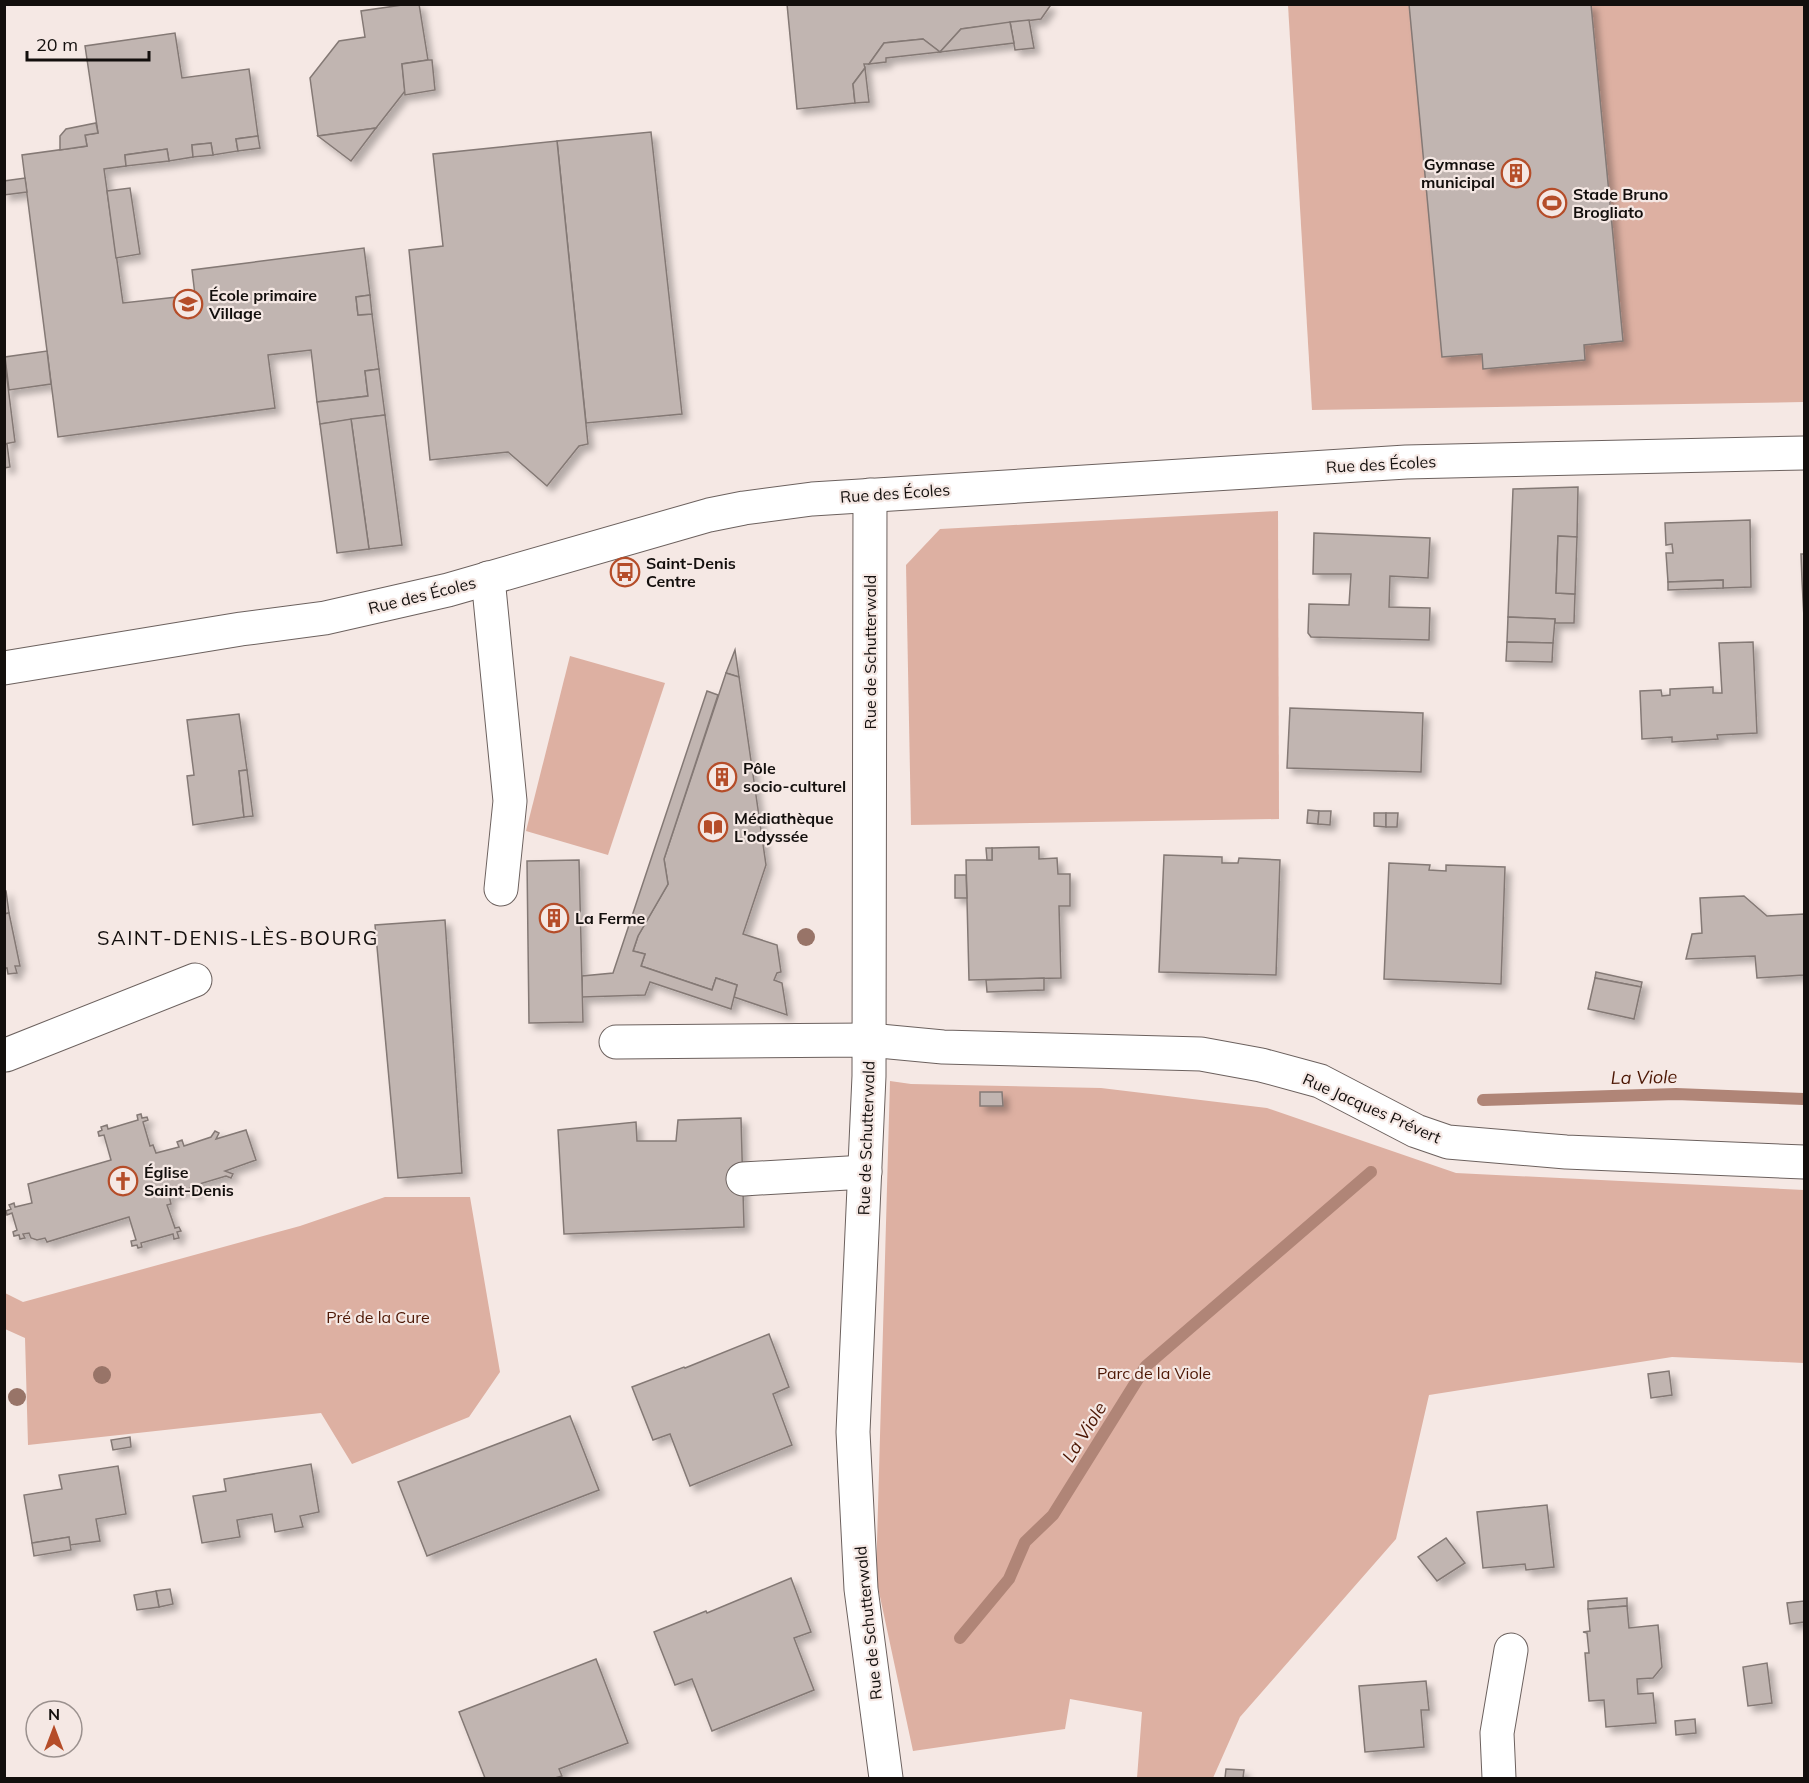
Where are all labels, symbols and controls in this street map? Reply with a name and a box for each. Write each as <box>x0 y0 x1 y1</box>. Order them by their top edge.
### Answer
scale bar <box>27 24 148 62</box>
text: 20 m <box>36 33 78 56</box>
place label: Gymnase municipal <box>1421 154 1495 192</box>
building icon: Gymnase municipal <box>1500 157 1532 189</box>
place label: Stade Bruno Brogliato <box>1573 184 1668 222</box>
sports icon: Stade Bruno Brogliato <box>1536 187 1568 219</box>
place label: École primaire Village <box>208 285 317 323</box>
school or university icon: École primaire Village <box>172 288 204 320</box>
street label: Rue des Écoles <box>1325 451 1437 477</box>
street label: Rue des Écoles <box>839 479 951 507</box>
place label: Saint-Denis Centre <box>646 553 736 591</box>
bus stop icon: Saint-Denis Centre <box>609 556 641 588</box>
street label: Rue des Écoles <box>366 572 478 618</box>
street label: Rue de Schutterwald <box>860 575 880 729</box>
place label: Pôle socio-culturel <box>743 758 846 796</box>
building icon: Pôle socio-culturel <box>706 761 738 793</box>
place label: Médiathèque L'odyssée <box>734 808 834 846</box>
library icon: Médiathèque L'odyssée <box>697 811 729 843</box>
building icon: La Ferme <box>538 902 570 934</box>
place label: La Ferme <box>575 908 646 928</box>
district label: SAINT-DENIS-LÈS-BOURG <box>97 925 379 950</box>
street label: Rue de Schutterwald <box>853 1060 879 1216</box>
water label: La Viole <box>1611 1065 1678 1089</box>
street label: Rue Jacques Prévert <box>1300 1069 1444 1148</box>
place label: Église Saint-Denis <box>144 1162 234 1200</box>
church icon: Église Saint-Denis <box>107 1165 139 1197</box>
park label: Pré de la Cure <box>326 1307 430 1327</box>
park label: Parc de la Viole <box>1097 1363 1211 1383</box>
water label: La Viole <box>1057 1398 1111 1466</box>
street label: Rue de Schutterwald <box>850 1545 886 1701</box>
north arrow <box>24 1699 84 1759</box>
text: N <box>48 1704 60 1724</box>

